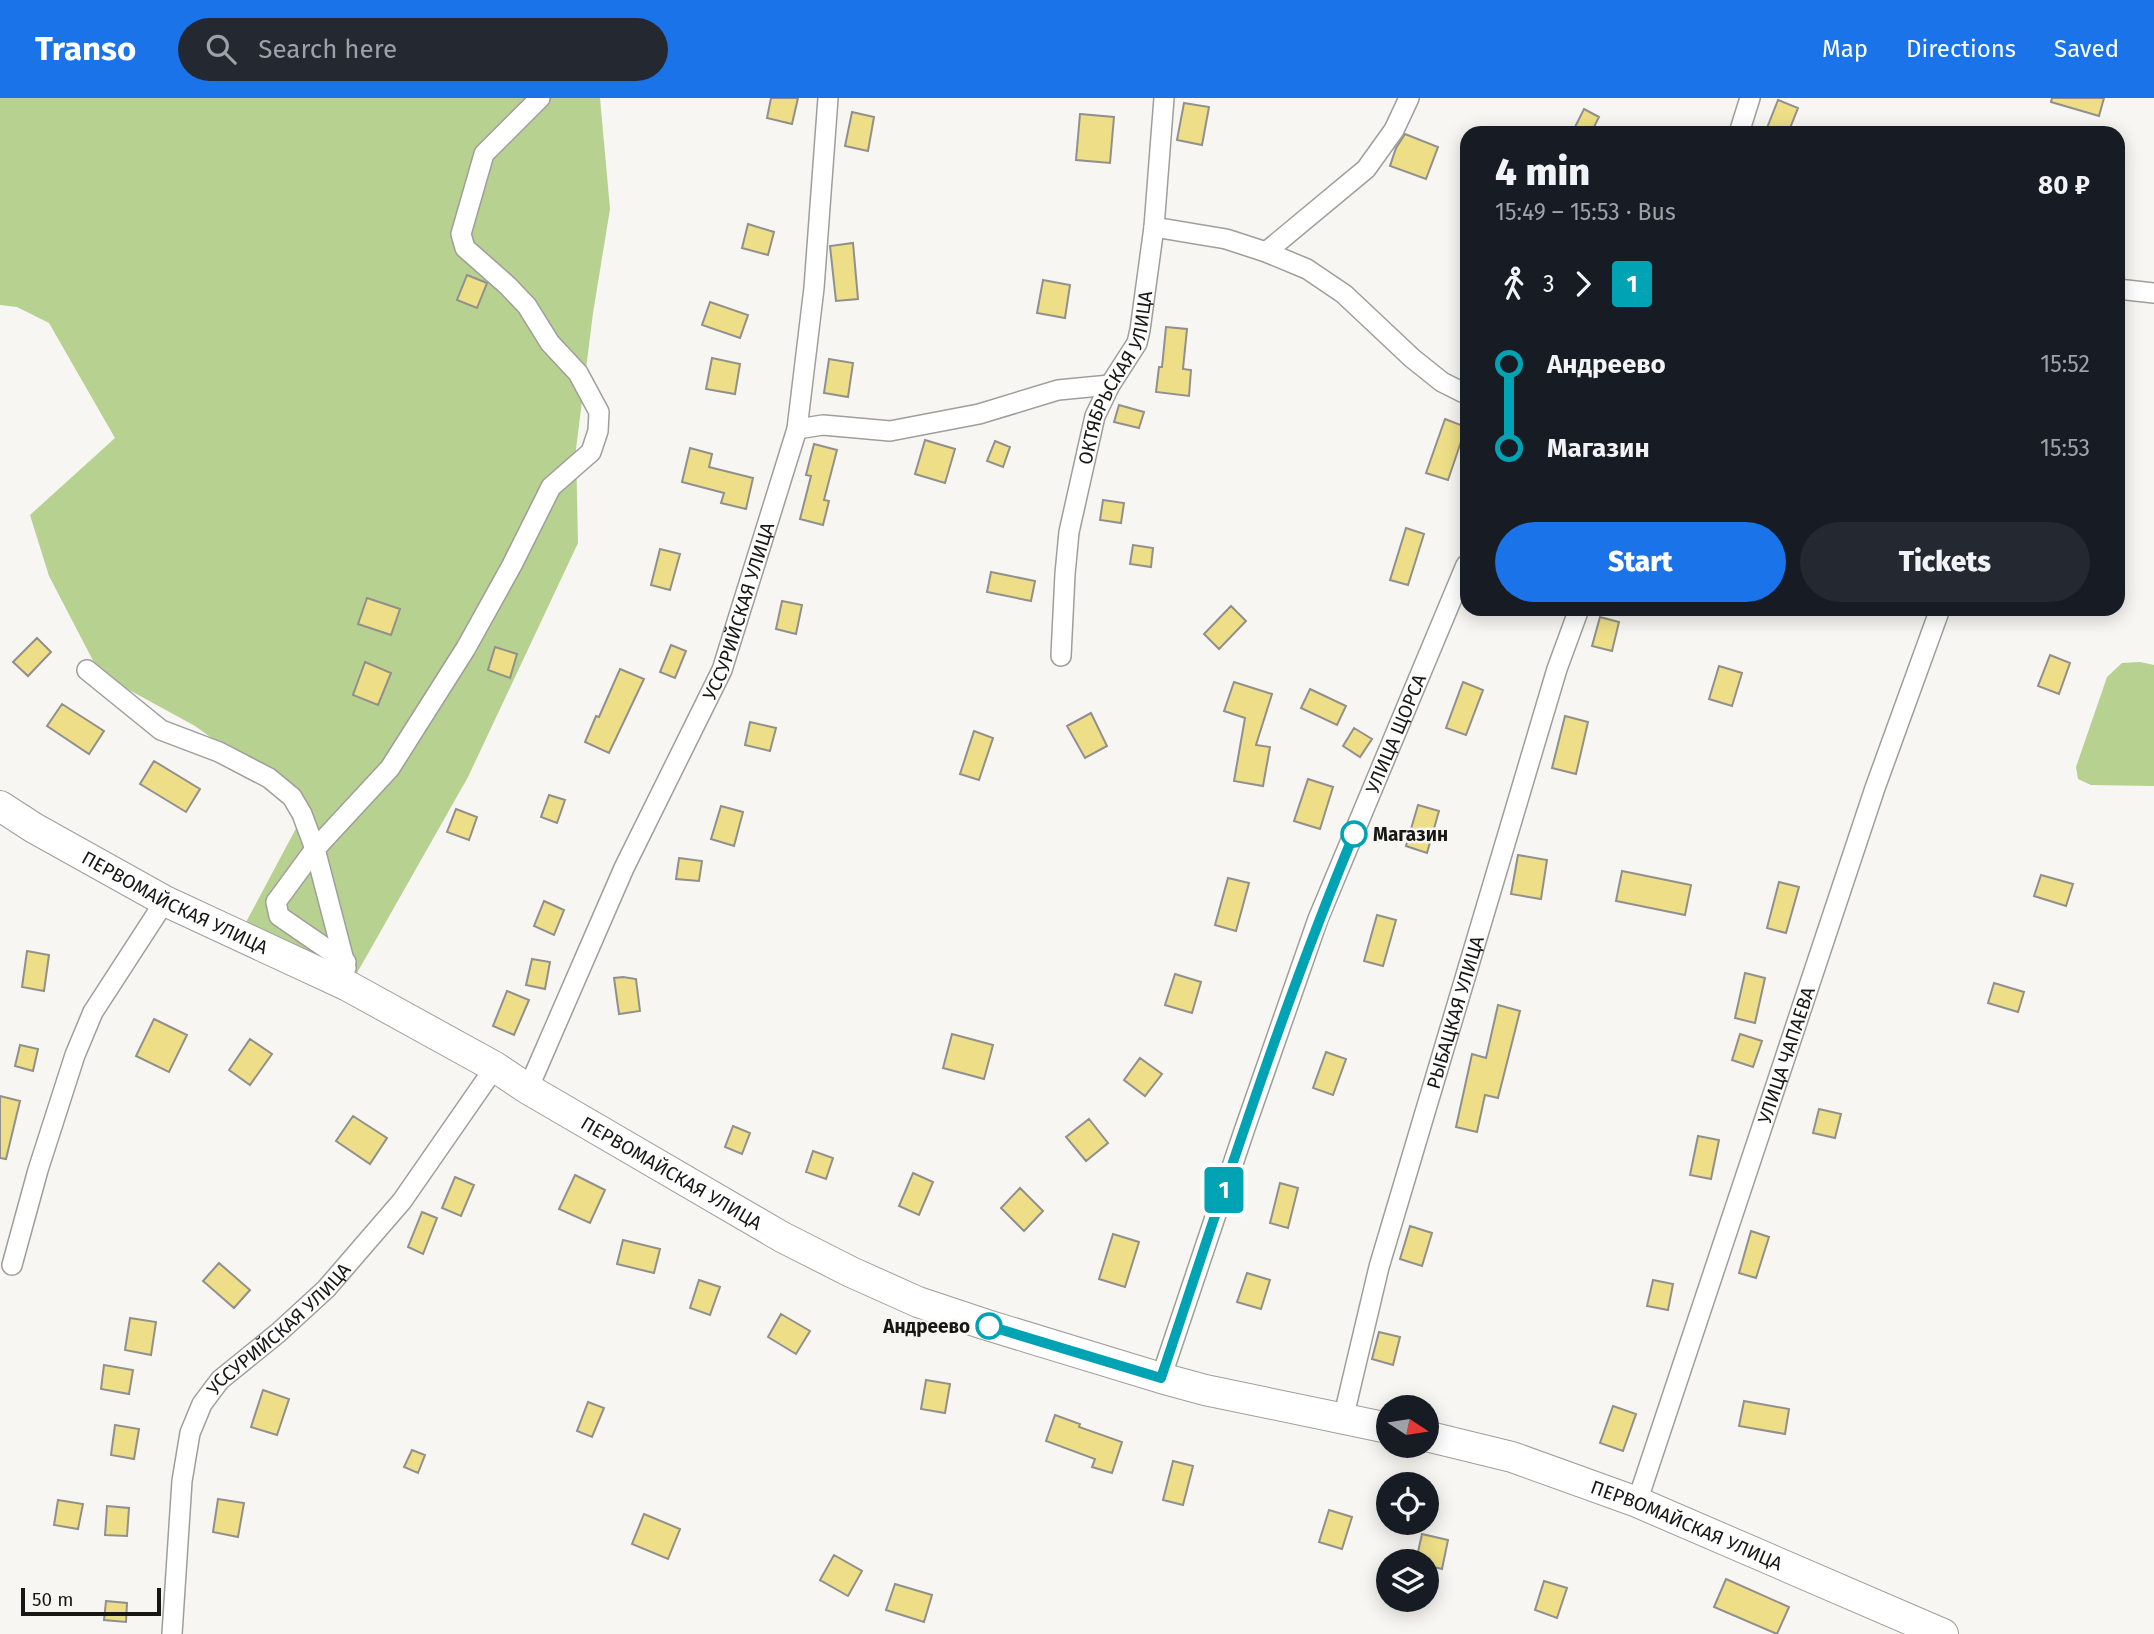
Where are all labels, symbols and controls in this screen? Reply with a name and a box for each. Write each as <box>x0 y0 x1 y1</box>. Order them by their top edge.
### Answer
search box <box>178 18 668 81</box>
text: Transo <box>35 29 136 69</box>
icon: search <box>202 30 240 68</box>
text: Search here <box>258 34 397 65</box>
text: Map <box>1822 35 1868 63</box>
text: Directions <box>1906 35 2016 63</box>
text: Saved <box>2054 35 2119 63</box>
text: 4 min <box>1495 149 1590 195</box>
text: 80 ₽ <box>2038 170 2090 201</box>
text: 15:49 – 15:53 · Bus <box>1495 198 1676 226</box>
icon: walk <box>1495 265 1533 303</box>
icon: forward <box>1564 265 1602 303</box>
text: 3 <box>1543 270 1554 298</box>
text: 1 <box>1626 270 1638 298</box>
street label: ОКТЯБРЬСКАЯ УЛИЦА <box>1073 289 1157 467</box>
text: Андреево <box>1547 349 1666 380</box>
text: 15:52 <box>2040 350 2090 378</box>
text: Магазин <box>1547 433 1650 464</box>
text: 15:53 <box>2040 434 2090 462</box>
street label: УССУРИЙСКАЯ УЛИЦА <box>697 519 779 704</box>
button: Start <box>1495 522 1786 602</box>
button: Tickets <box>1800 522 2090 602</box>
street label: УЛИЦА ЩОРСА <box>1360 671 1431 797</box>
marker: Магазин <box>1341 821 1367 847</box>
place label: Магазин <box>1373 823 1448 846</box>
street label: ПЕРВОМАЙСКАЯ УЛИЦА <box>78 846 272 959</box>
street label: РЫБАЦКАЯ УЛИЦА <box>1421 933 1488 1091</box>
street label: УЛИЦА ЧАПАЕВА <box>1752 984 1819 1126</box>
street label: ПЕРВОМАЙСКАЯ УЛИЦА <box>577 1111 766 1234</box>
line badge: 1 <box>1201 1167 1247 1213</box>
text: 1 <box>1218 1176 1230 1204</box>
street label: УССУРИЙСКАЯ УЛИЦА <box>201 1258 355 1399</box>
marker: Андреево <box>976 1313 1002 1339</box>
place label: Андреево <box>882 1315 970 1338</box>
north arrow <box>1376 1395 1438 1458</box>
map controls <box>1376 1395 1439 1612</box>
button: locate <box>1376 1472 1439 1535</box>
street label: ПЕРВОМАЙСКАЯ УЛИЦА <box>1588 1475 1786 1575</box>
button: layers <box>1376 1549 1439 1612</box>
scale bar <box>21 1585 161 1617</box>
text: 50 m <box>32 1588 73 1611</box>

